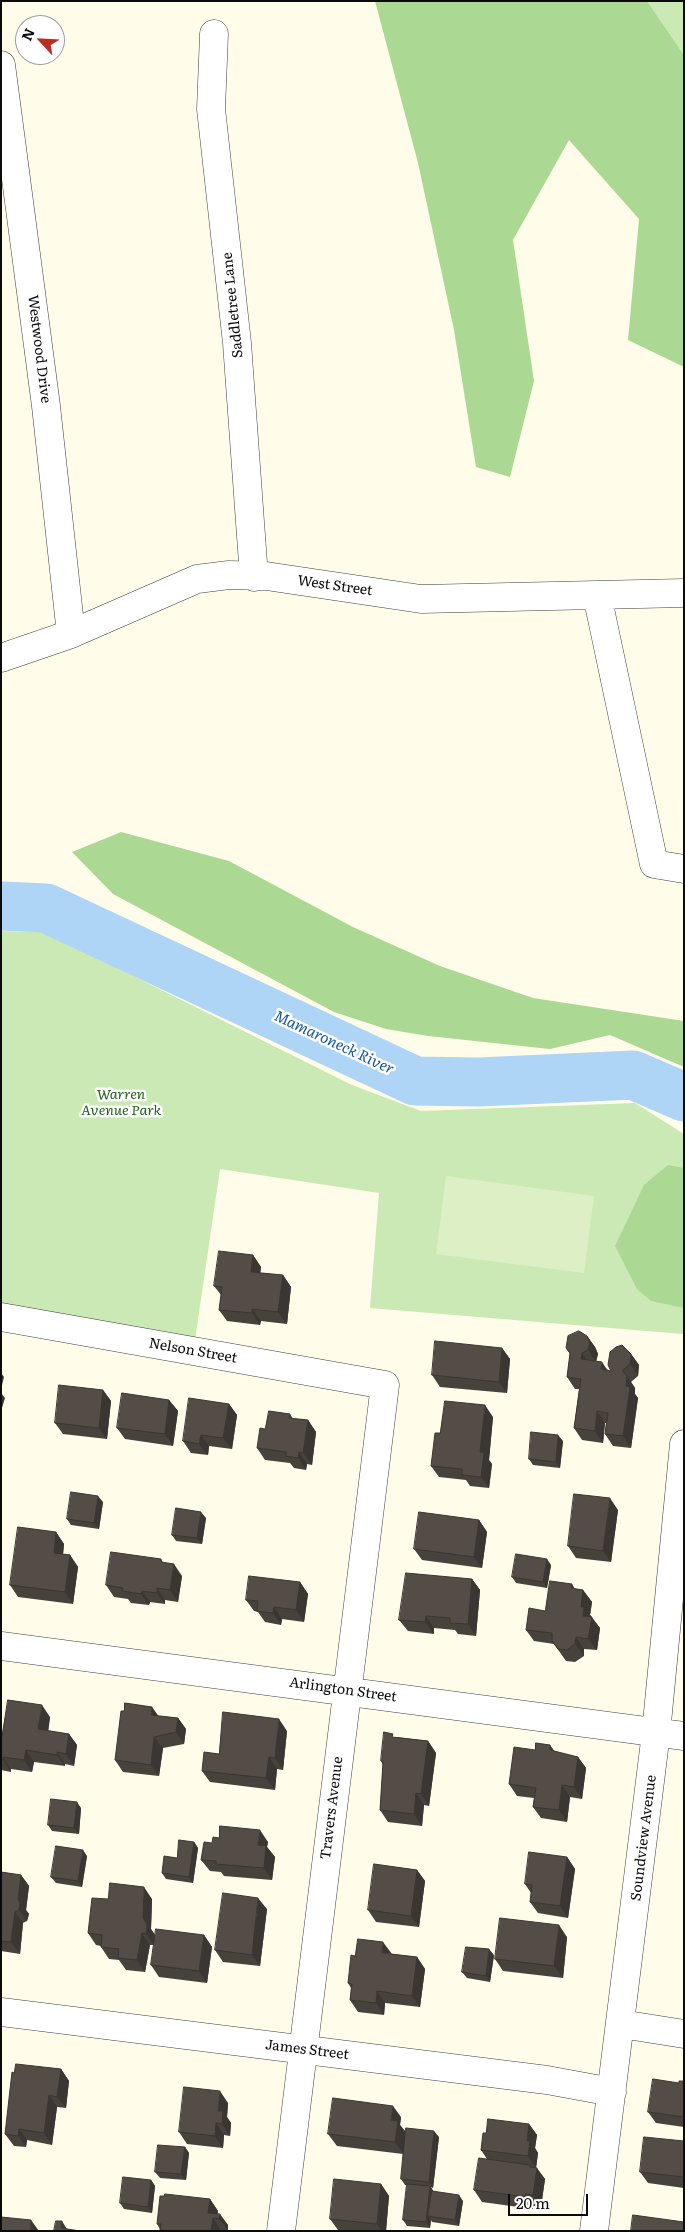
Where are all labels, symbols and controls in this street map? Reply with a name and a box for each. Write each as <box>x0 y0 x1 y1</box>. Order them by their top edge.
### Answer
north arrow <box>15 15 65 65</box>
text: N <box>16 25 39 44</box>
street label: Saddletree Lane <box>219 251 247 359</box>
street label: Westwood Drive <box>24 294 54 404</box>
street label: West Street <box>296 572 374 600</box>
water label: Mamaroneck River <box>271 1007 397 1079</box>
park label: Warren Avenue Park <box>81 1087 161 1120</box>
street label: Nelson Street <box>148 1335 238 1367</box>
street label: Arlington Street <box>288 1674 398 1706</box>
street label: Travers Avenue <box>317 1756 347 1860</box>
street label: Soundview Avenue <box>628 1774 660 1902</box>
street label: James Street <box>264 2037 350 2063</box>
scale bar <box>510 2184 590 2216</box>
text: 20 m <box>516 2191 550 2214</box>

